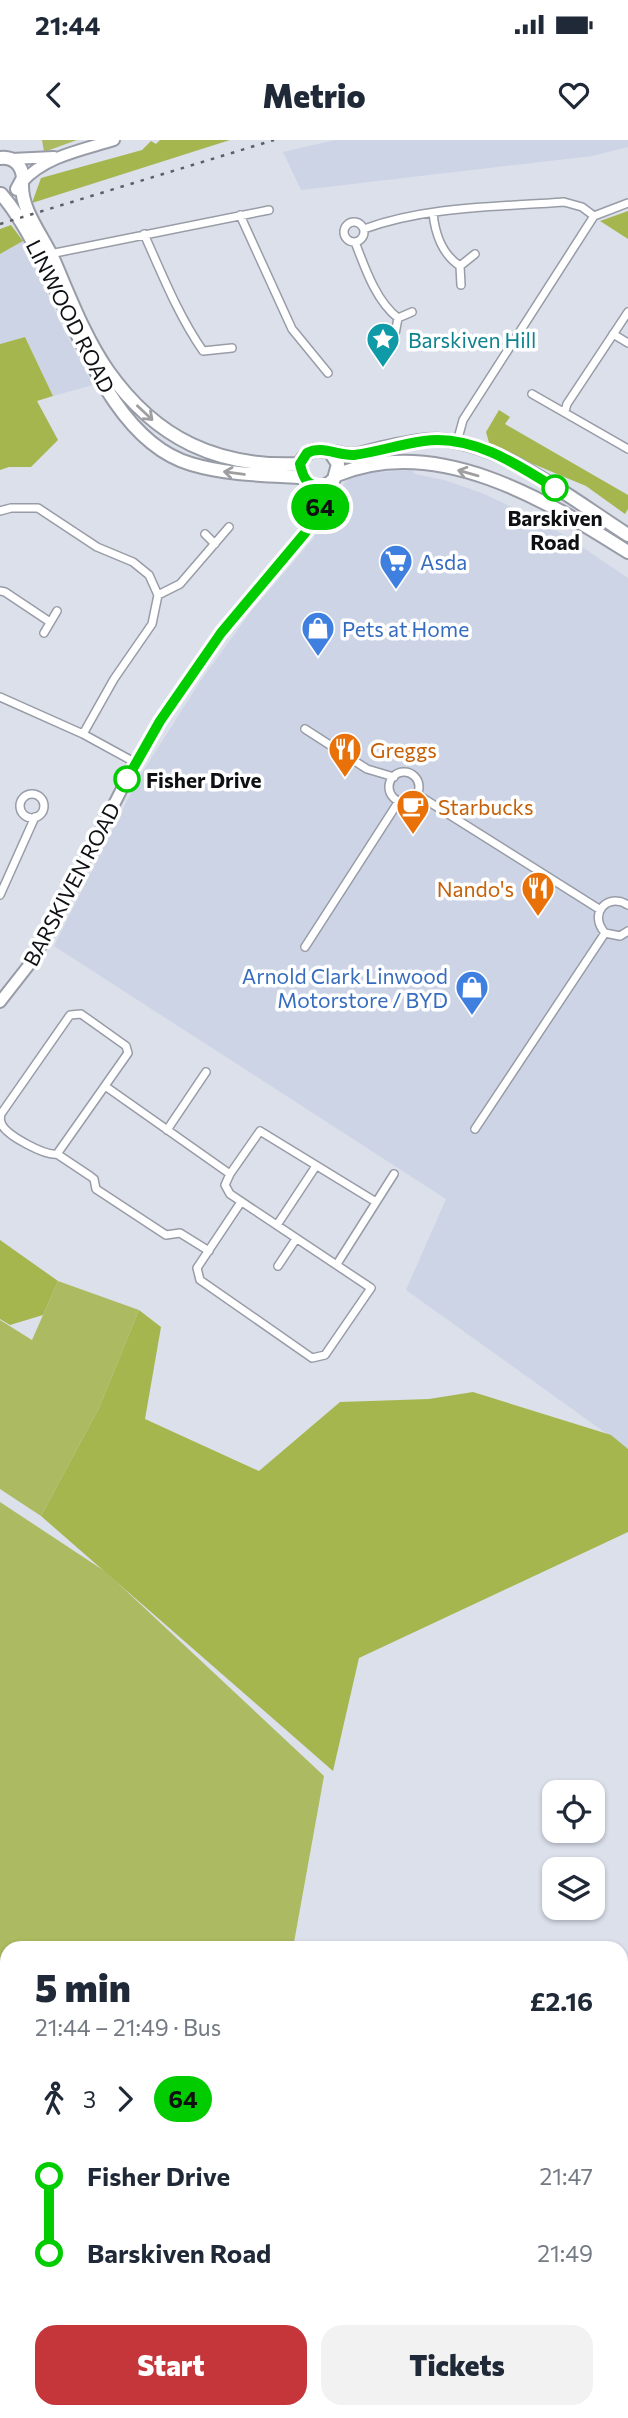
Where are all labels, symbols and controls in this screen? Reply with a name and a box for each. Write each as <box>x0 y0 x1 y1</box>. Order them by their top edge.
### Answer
text: 21:44 <box>35 9 100 40</box>
text: Metrio <box>262 75 366 115</box>
icon: back <box>35 76 73 114</box>
icon: heart <box>555 76 593 114</box>
street label: LINWOOD ROAD <box>22 235 120 397</box>
place icon: Barskiven Hill <box>364 320 402 369</box>
place label: Barskiven Hill <box>408 327 536 352</box>
one-way arrow <box>136 405 153 422</box>
one-way arrow <box>457 466 479 479</box>
one-way arrow <box>223 467 246 480</box>
marker: Barskiven Road <box>542 475 568 501</box>
line badge: 64 <box>288 484 352 530</box>
text: 64 <box>305 492 335 521</box>
place label: Barskiven Road <box>507 505 603 554</box>
supermarket icon: Asda <box>377 542 415 591</box>
place label: Asda <box>420 549 467 574</box>
shop icon: Pets at Home <box>299 609 337 658</box>
place label: Pets at Home <box>342 616 469 641</box>
restaurant icon: Greggs <box>326 730 364 779</box>
place label: Greggs <box>370 737 437 762</box>
marker: Fisher Drive <box>114 766 140 792</box>
place label: Fisher Drive <box>146 767 262 792</box>
cafe icon: Starbucks <box>394 787 432 836</box>
place label: Starbucks <box>438 794 534 819</box>
street label: BARSKIVEN ROAD <box>17 798 125 970</box>
restaurant icon: Nando's <box>519 869 557 918</box>
place label: Nando's <box>437 876 514 901</box>
place label: Arnold Clark Linwood Motorstore / BYD <box>242 963 448 1012</box>
shop icon: Arnold Clark Linwood Motorstore / BYD <box>453 968 491 1017</box>
map controls <box>542 1780 605 1920</box>
button: locate <box>542 1780 605 1843</box>
button: layers <box>542 1857 605 1920</box>
text: 5 min <box>35 1963 131 2010</box>
text: £2.16 <box>530 1985 593 2016</box>
text: 21:44 – 21:49 · Bus <box>35 2013 221 2041</box>
icon: walk <box>35 2080 73 2118</box>
icon: forward <box>106 2080 144 2118</box>
text: 64 <box>168 2084 198 2113</box>
text: 3 <box>83 2085 96 2113</box>
text: Fisher Drive <box>87 2160 230 2191</box>
text: 21:47 <box>540 2162 593 2190</box>
text: Barskiven Road <box>87 2237 271 2268</box>
text: 21:49 <box>537 2239 593 2267</box>
button: Start <box>35 2325 307 2405</box>
button: Tickets <box>321 2325 593 2405</box>

